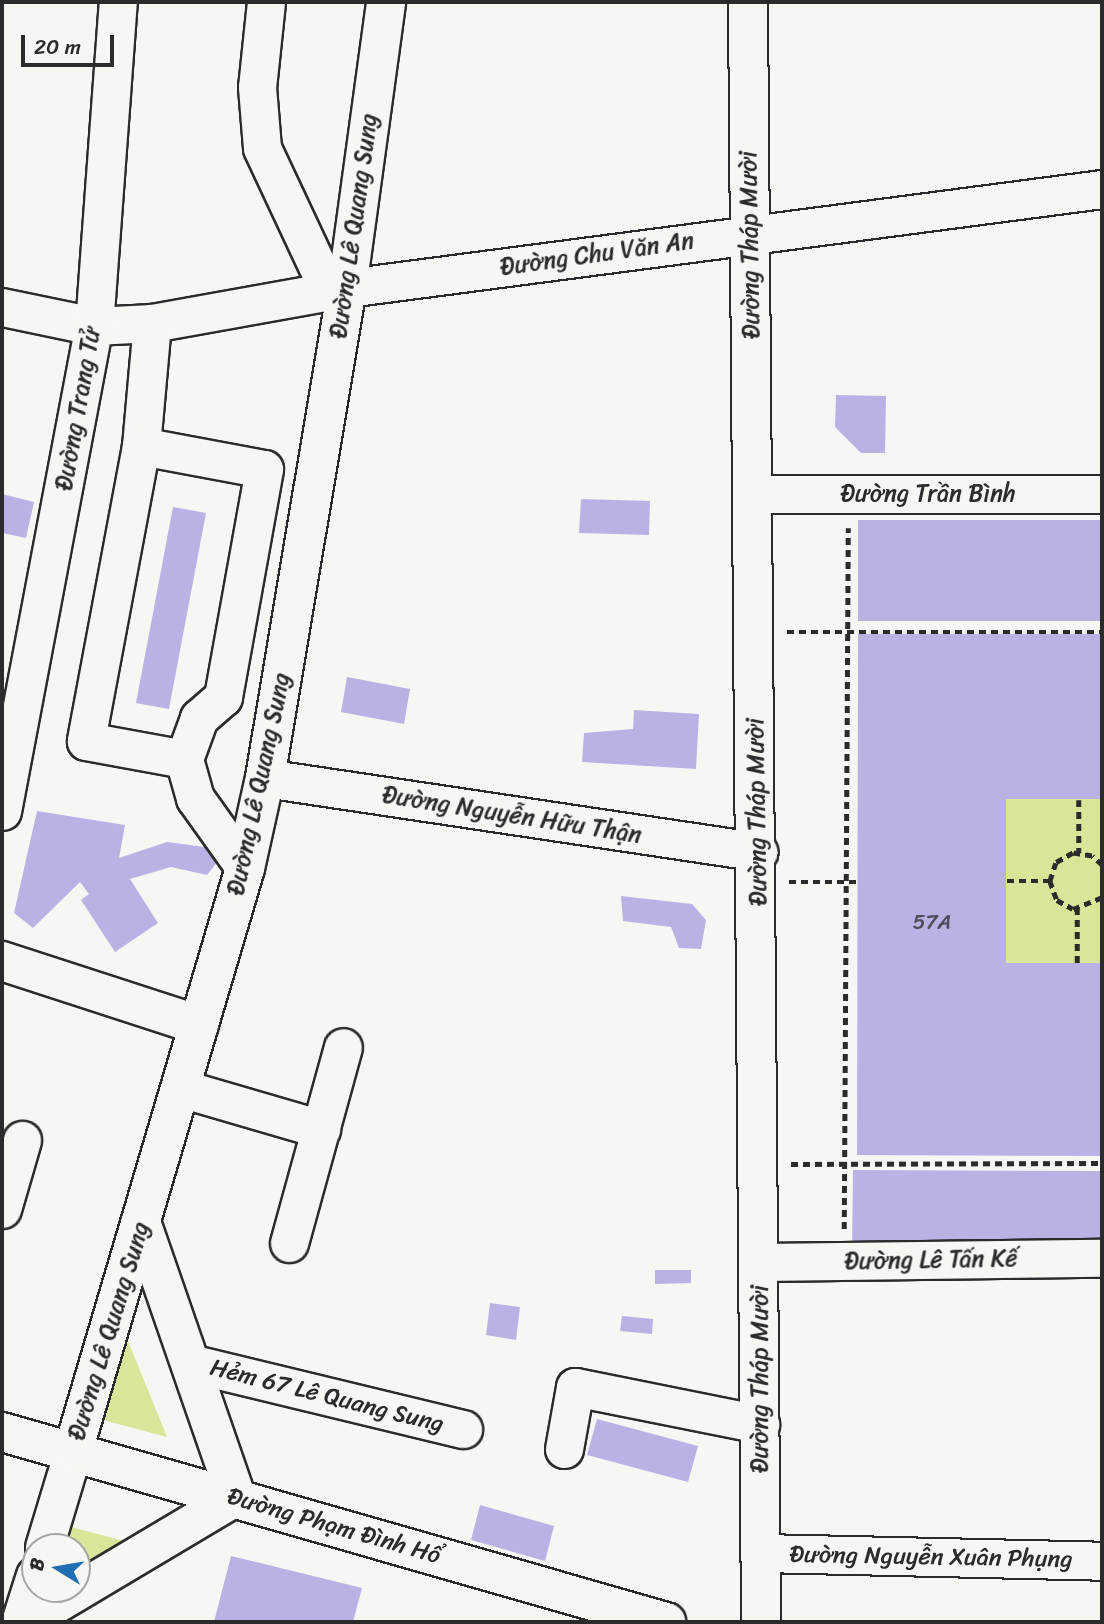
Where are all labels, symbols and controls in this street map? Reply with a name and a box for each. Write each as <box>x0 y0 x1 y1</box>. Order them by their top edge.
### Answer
scale bar <box>24 21 117 65</box>
text: 20 m <box>34 28 81 66</box>
street label: Đường Lê Quang Sung <box>324 111 384 341</box>
street label: Đường Tháp Mười <box>734 151 766 339</box>
street label: Đường Chu Văn An <box>499 226 695 282</box>
street label: Đường Trang Tử <box>49 325 107 493</box>
street label: Đường Trần Bình <box>841 480 1015 508</box>
street label: Đường Lê Quang Sung <box>221 669 297 899</box>
street label: Đường Tháp Mười <box>741 718 773 906</box>
street label: Đường Nguyễn Hữu Thận <box>380 780 644 850</box>
house number: 57A <box>913 909 951 935</box>
street label: Đường Lê Quang Sung <box>62 1217 156 1445</box>
street label: Đường Lê Tấn Kế <box>844 1244 1018 1276</box>
street label: Đường Tháp Mười <box>746 1286 774 1472</box>
street label: Hẻm 67 Lê Quang Sung <box>206 1353 448 1439</box>
street label: Đường Phạm Đình Hổ <box>224 1482 444 1570</box>
north arrow <box>21 1533 91 1603</box>
street label: Đường Nguyễn Xuân Phụng <box>789 1540 1073 1574</box>
text: B <box>20 1555 54 1573</box>

